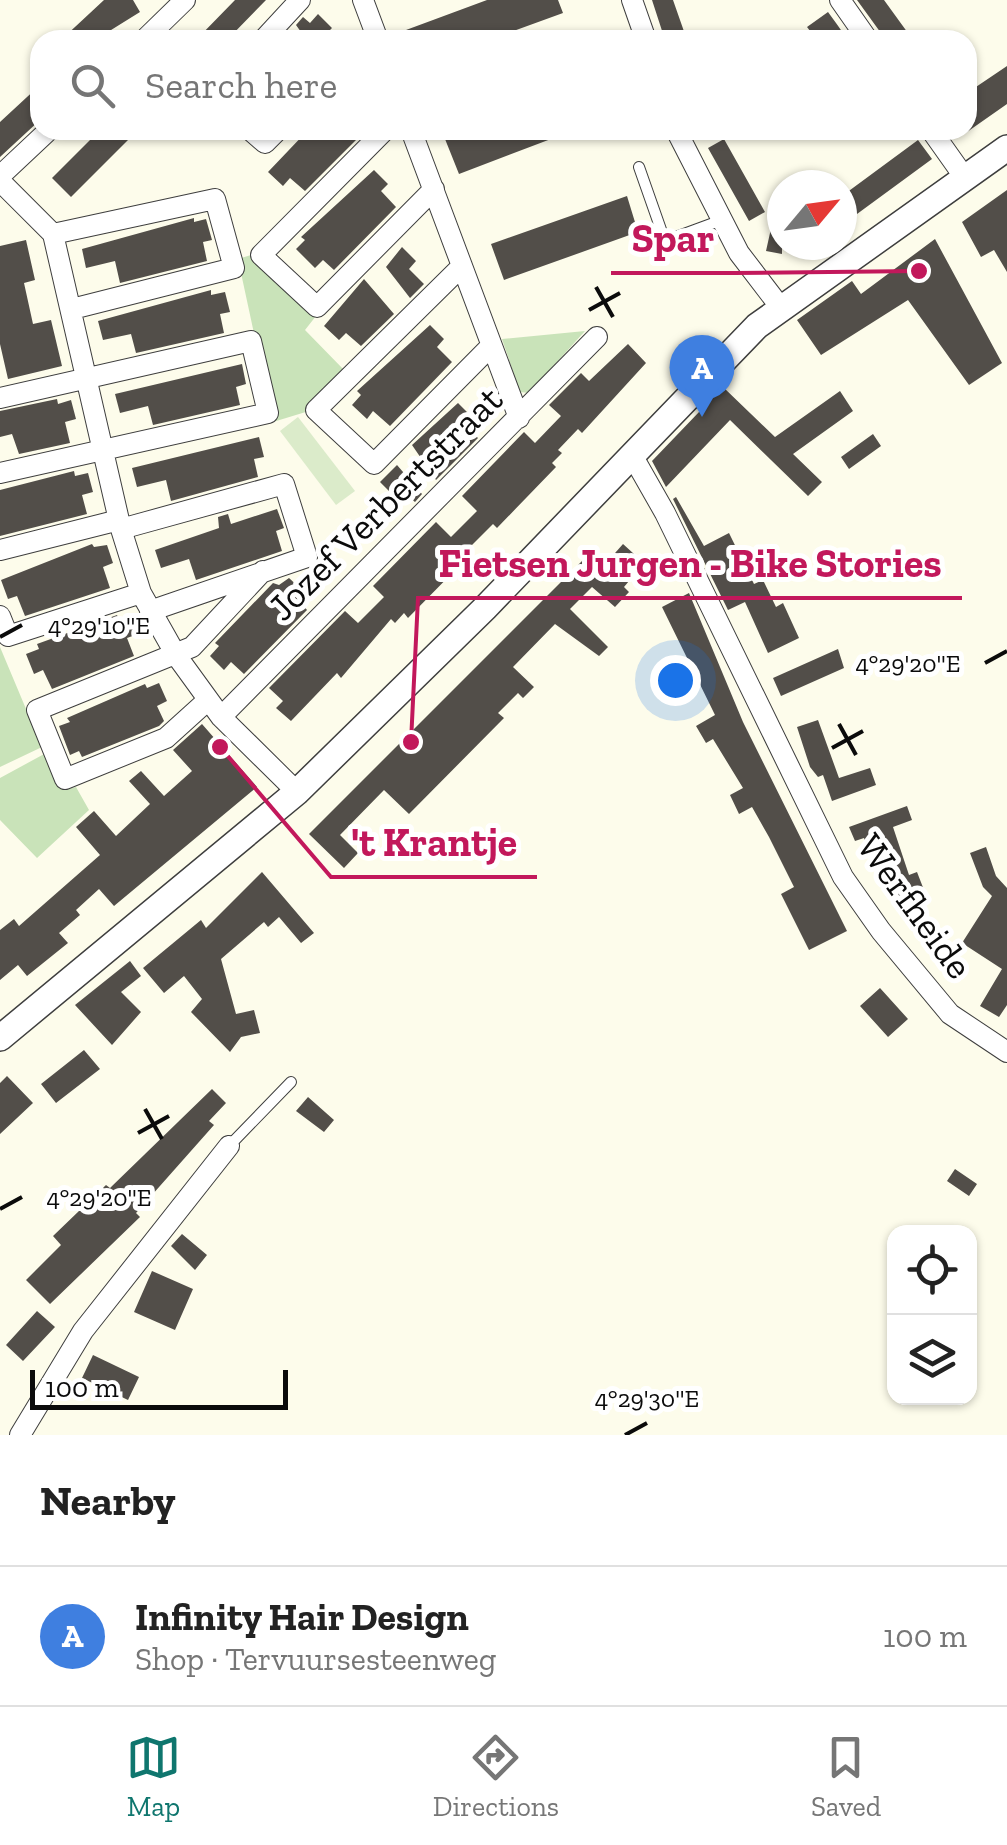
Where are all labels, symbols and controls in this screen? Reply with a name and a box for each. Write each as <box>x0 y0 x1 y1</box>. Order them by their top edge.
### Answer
search box <box>30 30 977 140</box>
icon: search <box>65 58 120 113</box>
text: Search here <box>145 62 337 108</box>
north arrow <box>767 170 857 260</box>
callout: Spar <box>611 203 734 273</box>
text: Spar <box>632 214 715 262</box>
pin: A <box>670 334 734 417</box>
street label: Jozef Verbertstraat <box>258 376 512 630</box>
callout: Fietsen Jurgen - Bike Stories <box>418 528 962 598</box>
text: Fietsen Jurgen - Bike Stories <box>438 539 942 587</box>
text: 4°29'10"E <box>48 610 150 640</box>
text: 4°29'20"E <box>855 648 961 678</box>
your location <box>650 655 701 706</box>
callout: 't Krantje <box>331 807 537 877</box>
text: 't Krantje <box>351 818 517 866</box>
street label: Werfheide <box>847 825 983 987</box>
text: 4°29'20"E <box>46 1182 152 1212</box>
map controls <box>887 1225 977 1405</box>
button: locate <box>887 1225 977 1315</box>
button: layers <box>887 1315 977 1405</box>
scale bar <box>30 1365 288 1410</box>
text: 100 m <box>45 1371 119 1404</box>
text: 4°29'30"E <box>595 1383 699 1413</box>
text: Nearby <box>40 1475 176 1526</box>
text: Infinity Hair Design <box>135 1594 469 1640</box>
text: A <box>62 1617 83 1655</box>
text: 100 m <box>883 1617 967 1655</box>
text: Shop · Tervuursesteenweg <box>135 1640 496 1678</box>
tab: Map <box>126 1730 181 1823</box>
tab: Directions <box>433 1730 559 1823</box>
tab: Saved <box>811 1730 881 1823</box>

